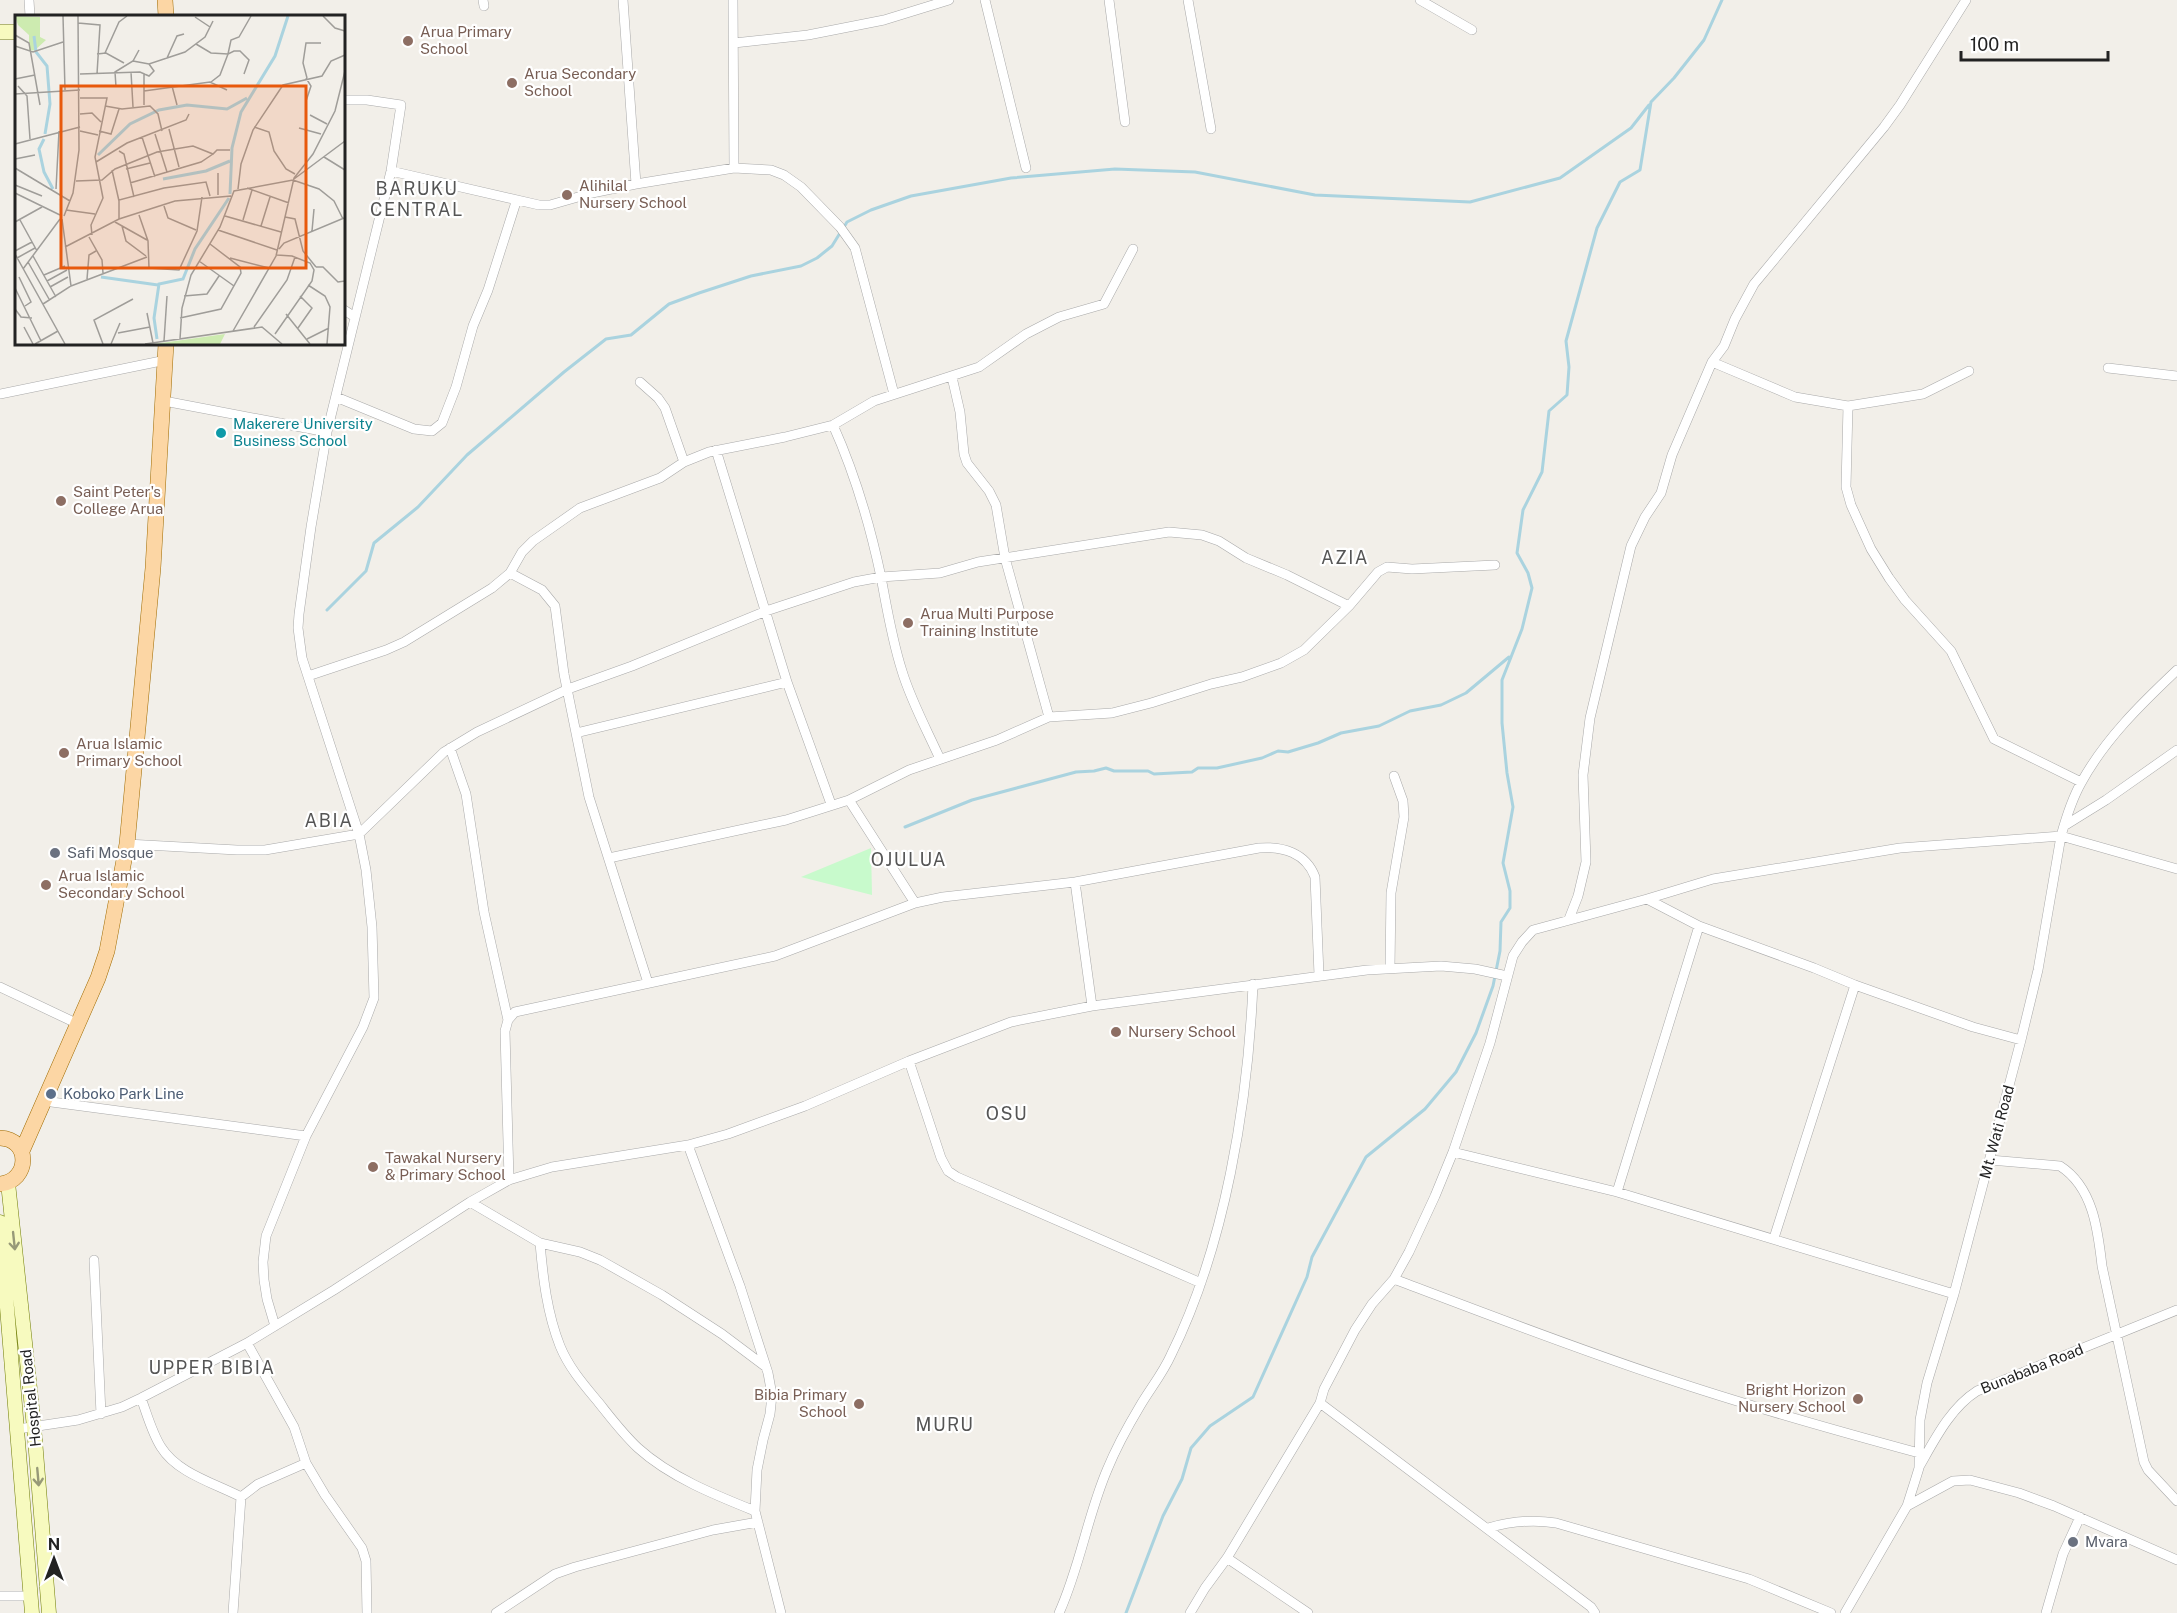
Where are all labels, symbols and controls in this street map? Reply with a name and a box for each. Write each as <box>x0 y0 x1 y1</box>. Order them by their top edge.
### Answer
inset map <box>15 15 345 345</box>
place label: Arua Primary School <box>420 23 512 57</box>
scale bar <box>1961 24 2108 62</box>
marker: Arua Primary School <box>401 34 415 48</box>
text: 100 m <box>1970 34 2019 55</box>
place label: Arua Secondary School <box>524 65 636 99</box>
marker: Arua Secondary School <box>505 76 519 90</box>
place label: Alihilal Nursery School <box>579 177 687 211</box>
district label: BARUKU CENTRAL <box>370 178 464 220</box>
marker: Alihilal Nursery School <box>560 188 574 202</box>
place label: Makerere University Business School <box>233 415 373 449</box>
marker: Makerere University Business School <box>214 426 228 440</box>
place label: Saint Peter's College Arua <box>73 483 163 517</box>
marker: Saint Peter's College Arua <box>54 494 68 508</box>
district label: AZIA <box>1321 547 1369 568</box>
place label: Arua Multi Purpose Training Institute <box>920 605 1054 639</box>
marker: Arua Multi Purpose Training Institute <box>901 616 915 630</box>
place label: Arua Islamic Primary School <box>76 735 182 769</box>
marker: Arua Islamic Primary School <box>57 746 71 760</box>
district label: ABIA <box>305 810 353 831</box>
place label: Safi Mosque <box>67 844 154 861</box>
marker: Safi Mosque <box>48 846 62 860</box>
district label: OJULUA <box>871 849 947 870</box>
place label: Arua Islamic Secondary School <box>58 867 185 901</box>
marker: Arua Islamic Secondary School <box>39 878 53 892</box>
place label: Nursery School <box>1128 1023 1236 1040</box>
marker: Nursery School <box>1109 1025 1123 1039</box>
street label: Mt. Wati Road <box>1976 1083 2017 1180</box>
place label: Koboko Park Line <box>63 1085 184 1102</box>
marker: Koboko Park Line <box>44 1087 58 1101</box>
district label: OSU <box>986 1103 1028 1124</box>
place label: Tawakal Nursery & Primary School <box>385 1149 506 1183</box>
marker: Tawakal Nursery & Primary School <box>366 1160 380 1174</box>
one-way arrow <box>9 1230 20 1250</box>
street label: Bunababa Road <box>1978 1340 2086 1397</box>
street label: Hospital Road <box>17 1349 44 1448</box>
district label: UPPER BIBIA <box>148 1357 276 1378</box>
place label: Bright Horizon Nursery School <box>1738 1381 1846 1415</box>
place label: Bibia Primary School <box>754 1386 847 1420</box>
marker: Bright Horizon Nursery School <box>1851 1392 1865 1406</box>
marker: Bibia Primary School <box>852 1397 866 1411</box>
district label: MURU <box>916 1414 974 1435</box>
one-way arrow <box>33 1466 44 1486</box>
north arrow <box>24 1529 84 1589</box>
place label: Mvara <box>2085 1533 2128 1550</box>
text: N <box>48 1535 60 1554</box>
marker: Mvara <box>2066 1535 2080 1549</box>

